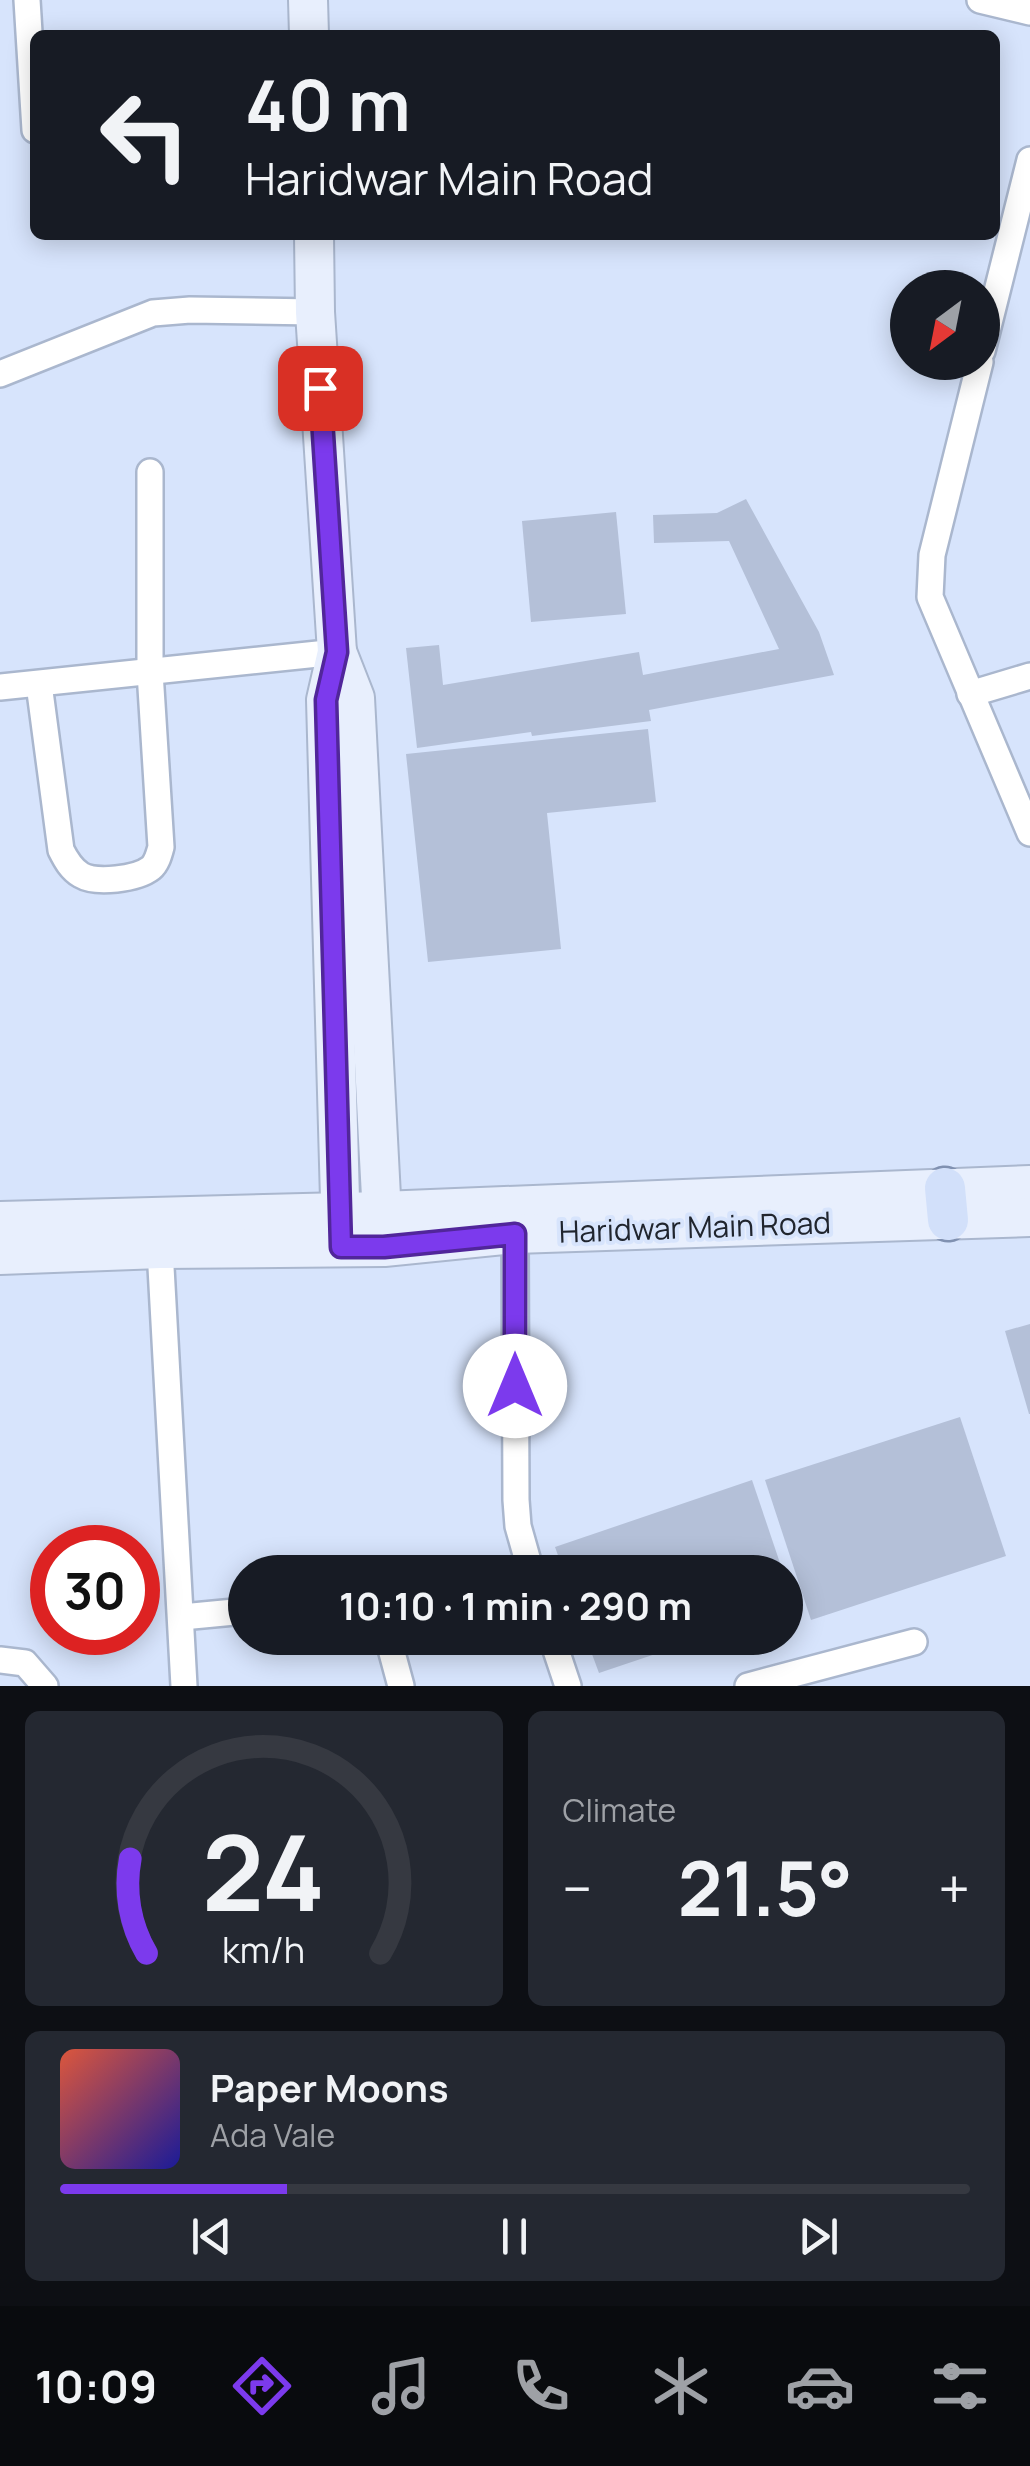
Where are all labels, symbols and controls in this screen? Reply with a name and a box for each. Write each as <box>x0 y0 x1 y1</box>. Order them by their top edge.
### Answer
text: 40 m <box>245 56 411 152</box>
icon: left <box>80 70 210 200</box>
text: Haridwar Main Road <box>245 147 653 209</box>
north arrow <box>890 270 1000 380</box>
map controls <box>890 270 1000 380</box>
pin <box>278 346 363 431</box>
icon: arrive <box>293 361 348 416</box>
street label: Haridwar Main Road <box>558 1201 832 1252</box>
position arrow <box>463 1334 567 1438</box>
speed limit sign: 30 <box>30 1525 160 1655</box>
text: 10:10 · 1 min · 290 m <box>339 1579 692 1631</box>
text: Climate <box>563 1788 676 1832</box>
text: 24 <box>202 1800 325 1942</box>
text: 21.5° <box>678 1836 853 1939</box>
text: − <box>563 1850 592 1926</box>
text: + <box>938 1850 970 1926</box>
text: km/h <box>222 1925 305 1974</box>
text: Paper Moons <box>210 2061 449 2113</box>
text: Ada Vale <box>210 2113 335 2157</box>
icon: previous <box>184 2209 239 2264</box>
icon: pause <box>487 2209 542 2264</box>
icon: next <box>791 2209 846 2264</box>
icon: directions <box>227 2351 297 2421</box>
icon: music <box>366 2351 436 2421</box>
icon: phone <box>506 2351 576 2421</box>
icon: climate <box>646 2351 716 2421</box>
icon: car <box>785 2351 855 2421</box>
icon: filters <box>925 2351 995 2421</box>
text: 10:09 <box>35 2355 157 2417</box>

